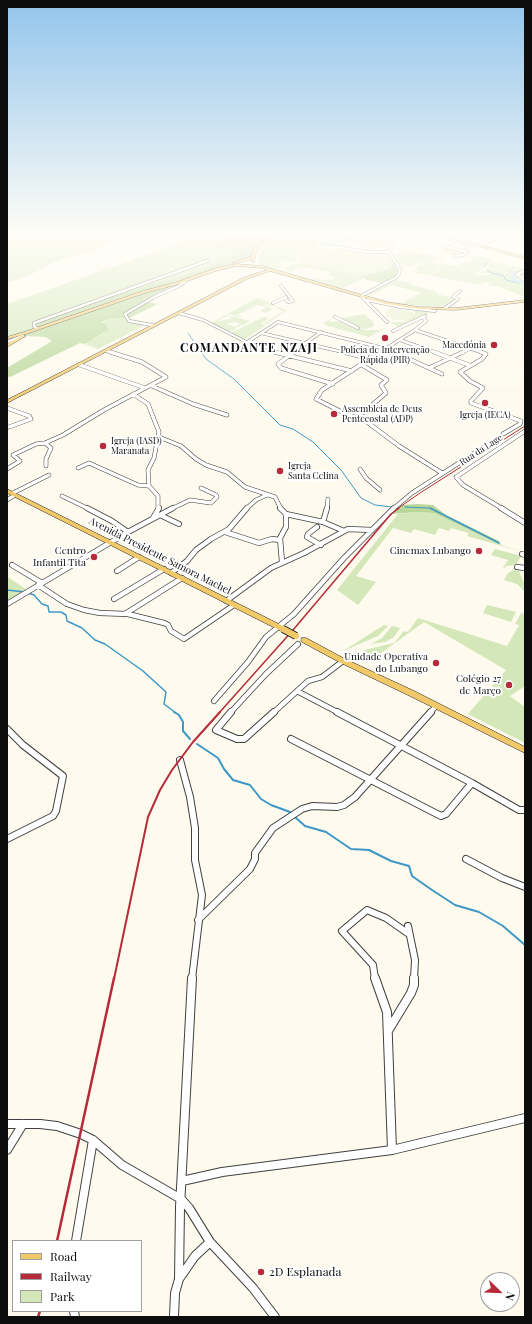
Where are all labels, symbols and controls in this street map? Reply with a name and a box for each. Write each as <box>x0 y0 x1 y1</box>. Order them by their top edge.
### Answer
marker: Polícia de Intervenção Rápida (PIR) <box>380 333 390 343</box>
place label: Macedónia <box>442 340 486 350</box>
marker: Macedónia <box>489 340 499 350</box>
district label: COMANDANTE NZAJI <box>180 341 318 355</box>
place label: Polícia de Intervenção Rápida (PIR) <box>340 345 430 366</box>
marker: Igreja (IECA) <box>480 398 490 408</box>
place label: Assembleia de Deus Pentecostal (ADP) <box>342 404 422 425</box>
marker: Assembleia de Deus Pentecostal (ADP) <box>329 409 339 419</box>
place label: Igreja (IECA) <box>459 410 511 420</box>
street label: Rua da Lage <box>458 432 504 468</box>
place label: Igreja (IASD) Maranata <box>111 436 162 457</box>
marker: Igreja (IASD) Maranata <box>98 441 108 451</box>
place label: Igreja Santa Celina <box>288 461 338 482</box>
marker: Igreja Santa Celina <box>275 466 285 476</box>
street label: Avenida Presidente Samora Machel <box>87 515 233 597</box>
place label: Centro Infantil Tita <box>33 545 86 568</box>
place label: Cinemax Lubango <box>390 545 471 557</box>
marker: Cinemax Lubango <box>474 546 484 556</box>
marker: Centro Infantil Tita <box>89 552 99 562</box>
place label: Unidade Operativa do Lubango <box>344 651 428 674</box>
marker: Unidade Operativa do Lubango <box>431 658 441 668</box>
place label: Colégio 27 de Março <box>456 673 501 696</box>
marker: Colégio 27 de Março <box>504 680 514 690</box>
legend <box>12 1240 142 1312</box>
text: Road <box>50 1248 77 1264</box>
place label: 2D Esplanada <box>269 1265 342 1279</box>
marker: 2D Esplanada <box>256 1267 266 1277</box>
text: Railway <box>50 1268 92 1284</box>
north arrow <box>480 1272 520 1312</box>
text: Park <box>50 1288 75 1304</box>
text: N <box>502 1290 519 1303</box>

